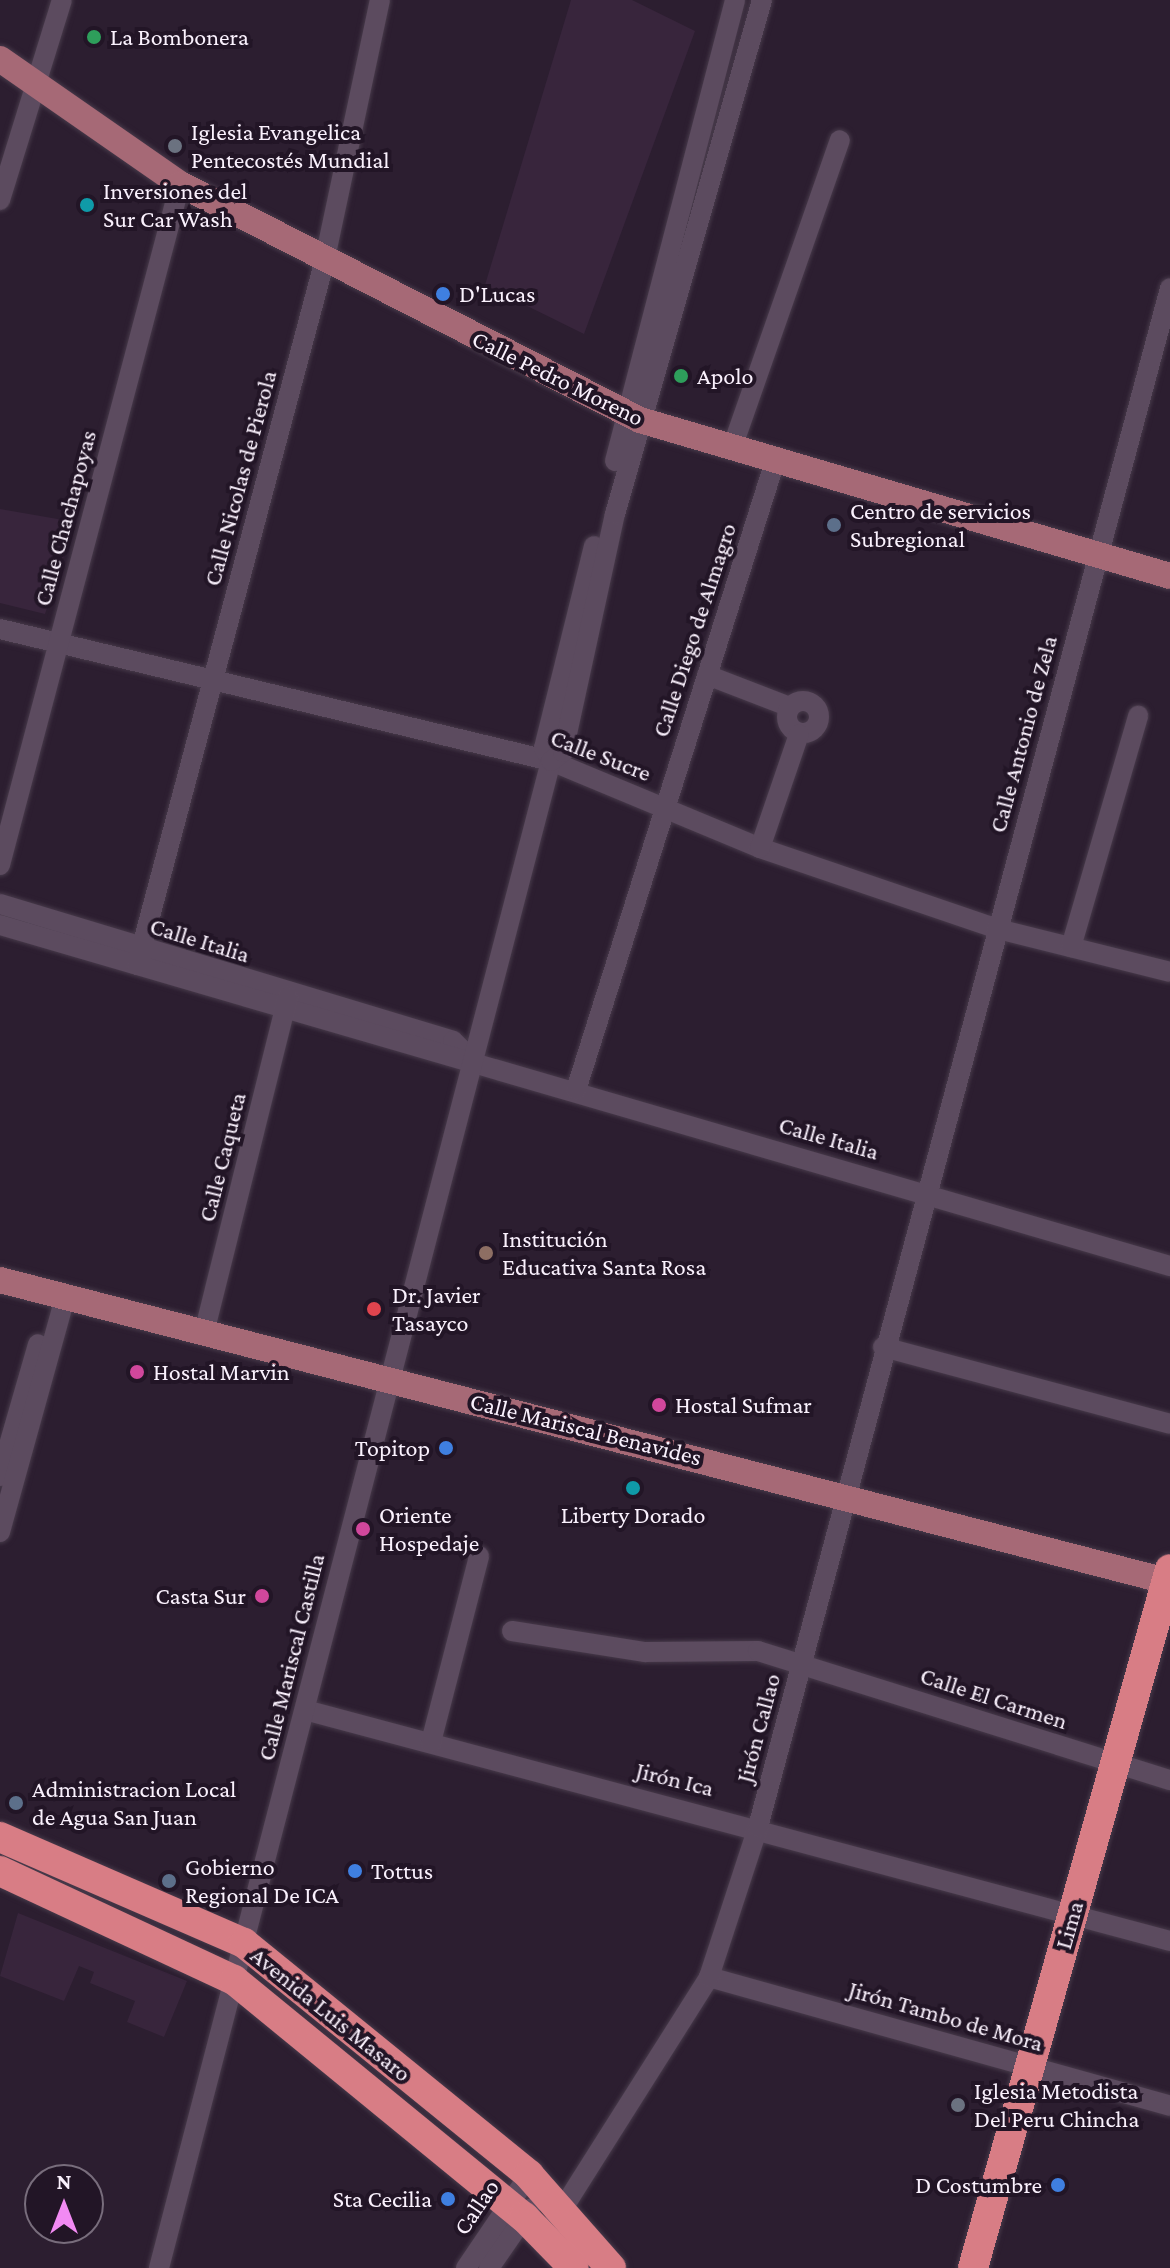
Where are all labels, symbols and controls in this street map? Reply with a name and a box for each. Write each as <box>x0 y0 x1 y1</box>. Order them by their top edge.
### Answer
place label: La Bombonera <box>110 23 249 51</box>
marker: La Bombonera <box>85 28 103 46</box>
place label: Iglesia Evangelica Pentecostés Mundial <box>191 118 390 174</box>
marker: Iglesia Evangelica Pentecostés Mundial <box>166 137 184 155</box>
place label: Inversiones del Sur Car Wash <box>103 177 247 233</box>
marker: Inversiones del Sur Car Wash <box>78 196 96 214</box>
place label: D'Lucas <box>459 280 536 308</box>
marker: D'Lucas <box>434 285 452 303</box>
street label: Calle Pedro Moreno <box>468 324 648 432</box>
place label: Apolo <box>697 362 753 390</box>
street label: Calle Nicolas de Pierola <box>197 367 283 589</box>
marker: Apolo <box>672 367 690 385</box>
street label: Calle Chachapoyas <box>28 427 102 609</box>
place label: Centro de servicios Subregional <box>850 497 1031 553</box>
marker: Centro de servicios Subregional <box>825 516 843 534</box>
street label: Calle Diego de Almagro <box>646 519 742 741</box>
street label: Calle Antonio de Zela <box>983 632 1063 836</box>
street label: Calle Sucre <box>547 723 655 787</box>
street label: Calle Italia <box>147 911 253 969</box>
street label: Calle Caqueta <box>192 1089 252 1225</box>
street label: Calle Italia <box>776 1110 882 1166</box>
place label: Institución Educativa Santa Rosa <box>502 1225 706 1281</box>
marker: Institución Educativa Santa Rosa <box>477 1244 495 1262</box>
place label: Dr. Javier Tasayco <box>392 1281 481 1337</box>
marker: Dr. Javier Tasayco <box>363 1298 385 1320</box>
place label: Hostal Marvin <box>153 1358 290 1386</box>
marker: Hostal Marvin <box>128 1363 146 1381</box>
street label: Calle Mariscal Benavides <box>467 1386 705 1472</box>
place label: Hostal Sufmar <box>675 1391 812 1419</box>
marker: Hostal Sufmar <box>650 1396 668 1414</box>
place label: Topitop <box>355 1434 430 1462</box>
marker: Topitop <box>437 1439 455 1457</box>
marker: Liberty Dorado <box>624 1479 642 1497</box>
place label: Oriente Hospedaje <box>379 1501 479 1557</box>
place label: Liberty Dorado <box>561 1501 705 1529</box>
marker: Oriente Hospedaje <box>354 1520 372 1538</box>
street label: Calle Mariscal Castilla <box>251 1550 331 1764</box>
place label: Casta Sur <box>156 1582 246 1610</box>
marker: Casta Sur <box>253 1587 271 1605</box>
street label: Calle El Carmen <box>917 1661 1071 1735</box>
street label: Jirón Callao <box>730 1670 786 1786</box>
street label: Jirón Ica <box>633 1755 717 1803</box>
place label: Administracion Local de Agua San Juan <box>32 1775 236 1831</box>
marker: Administracion Local de Agua San Juan <box>7 1794 25 1812</box>
place label: Gobierno Regional De ICA <box>185 1853 339 1909</box>
place label: Tottus <box>371 1857 433 1885</box>
marker: Tottus <box>346 1862 364 1880</box>
marker: Gobierno Regional De ICA <box>160 1872 178 1890</box>
street label: Lima <box>1048 1898 1090 1952</box>
street label: Avenida Luis Masaro <box>245 1940 417 2088</box>
street label: Jirón Tambo de Mora <box>845 1974 1047 2058</box>
place label: Iglesia Metodista Del Peru Chincha <box>974 2077 1139 2133</box>
marker: Iglesia Metodista Del Peru Chincha <box>949 2096 967 2114</box>
north arrow <box>24 2164 104 2244</box>
text: N <box>57 2169 72 2194</box>
place label: D Costumbre <box>915 2171 1042 2199</box>
street label: Callao <box>447 2174 505 2240</box>
marker: D Costumbre <box>1049 2176 1067 2194</box>
place label: Sta Cecilia <box>333 2185 432 2213</box>
marker: Sta Cecilia <box>439 2190 457 2208</box>

